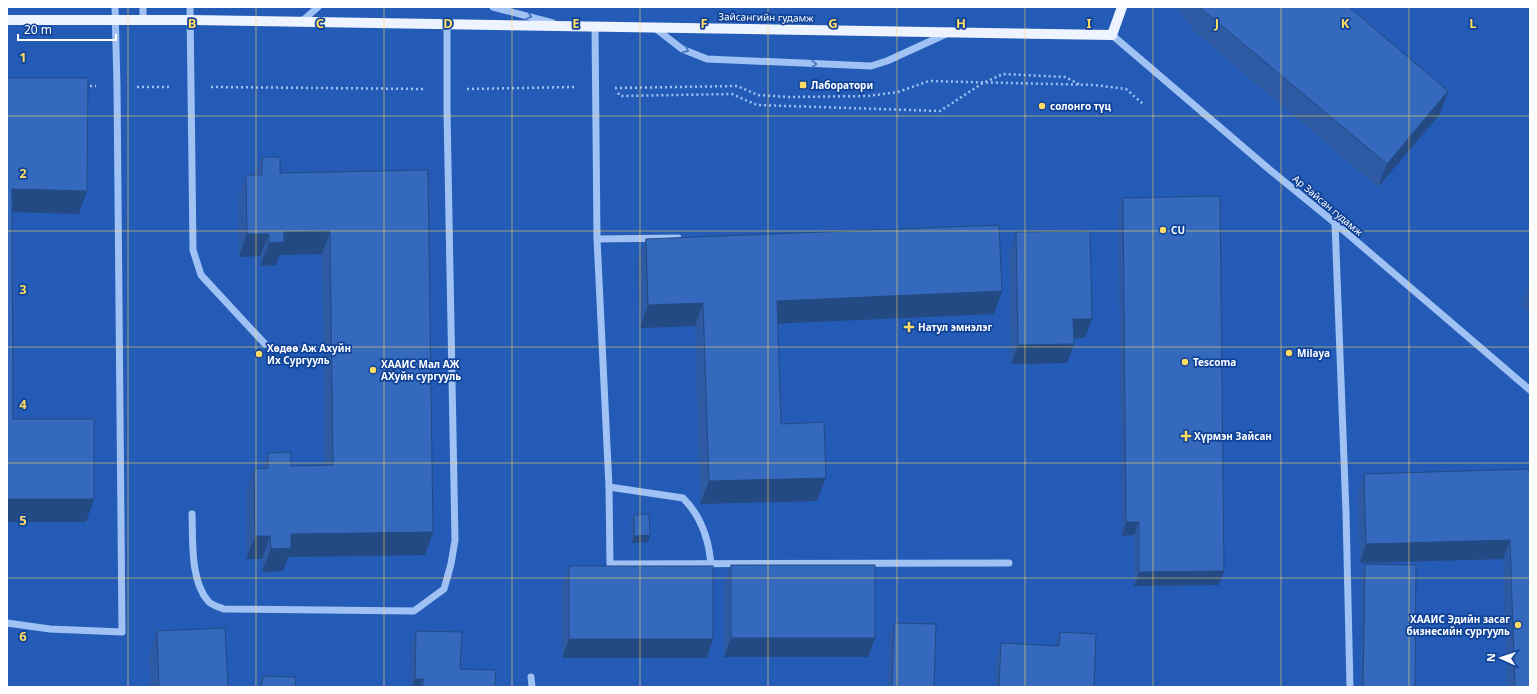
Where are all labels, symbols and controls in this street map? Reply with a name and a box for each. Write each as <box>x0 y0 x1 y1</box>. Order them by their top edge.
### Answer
street label: Зайсангийн гудамж <box>718 9 814 25</box>
one-way arrow <box>526 12 532 20</box>
text: B <box>188 14 196 32</box>
text: C <box>316 14 324 32</box>
text: D <box>443 14 453 32</box>
text: E <box>572 14 580 32</box>
text: F <box>700 14 708 32</box>
text: G <box>828 14 838 32</box>
text: H <box>956 14 966 32</box>
text: I <box>1086 14 1092 32</box>
text: J <box>1214 14 1219 32</box>
text: K <box>1341 14 1350 32</box>
text: L <box>1469 14 1477 32</box>
scale bar <box>18 16 116 42</box>
text: 20 m <box>24 21 52 38</box>
one-way arrow <box>682 45 689 53</box>
text: 1 <box>19 48 27 66</box>
one-way arrow <box>811 59 817 68</box>
place label: Лаборатори <box>811 78 873 92</box>
marker: Лаборатори <box>798 80 808 90</box>
place label: солонго түц <box>1050 99 1112 113</box>
marker: солонго түц <box>1037 101 1047 111</box>
text: 2 <box>19 164 27 182</box>
street label: Ар Зайсан гудамж <box>1290 171 1366 239</box>
place label: CU <box>1171 223 1185 237</box>
marker: CU <box>1158 225 1168 235</box>
text: 3 <box>19 280 27 298</box>
place label: Натул эмнэлэг <box>918 320 993 334</box>
marker: Натул эмнэлэг <box>903 321 915 333</box>
place label: Хөдөө Аж Ахуйн Их Сургууль <box>267 341 351 367</box>
place label: Milaya <box>1297 346 1330 360</box>
marker: Milaya <box>1284 348 1294 358</box>
marker: Хөдөө Аж Ахуйн Их Сургууль <box>254 349 264 359</box>
place label: Tescoma <box>1193 355 1236 369</box>
place label: ХААИС Мал АЖ АХуйн сургууль <box>381 357 461 383</box>
marker: Tescoma <box>1180 357 1190 367</box>
marker: ХААИС Мал АЖ АХуйн сургууль <box>368 365 378 375</box>
text: 4 <box>19 395 27 413</box>
place label: Хүрмэн Зайсан <box>1194 429 1272 443</box>
marker: Хүрмэн Зайсан <box>1181 431 1191 441</box>
text: 5 <box>19 511 27 529</box>
place label: ХААИС Эдийн засаг бизнесийн сургууль <box>1406 612 1510 638</box>
marker: ХААИС Эдийн засаг бизнесийн сургууль <box>1513 620 1523 630</box>
text: 6 <box>19 627 27 645</box>
north arrow <box>1481 638 1521 678</box>
text: N <box>1483 653 1498 662</box>

